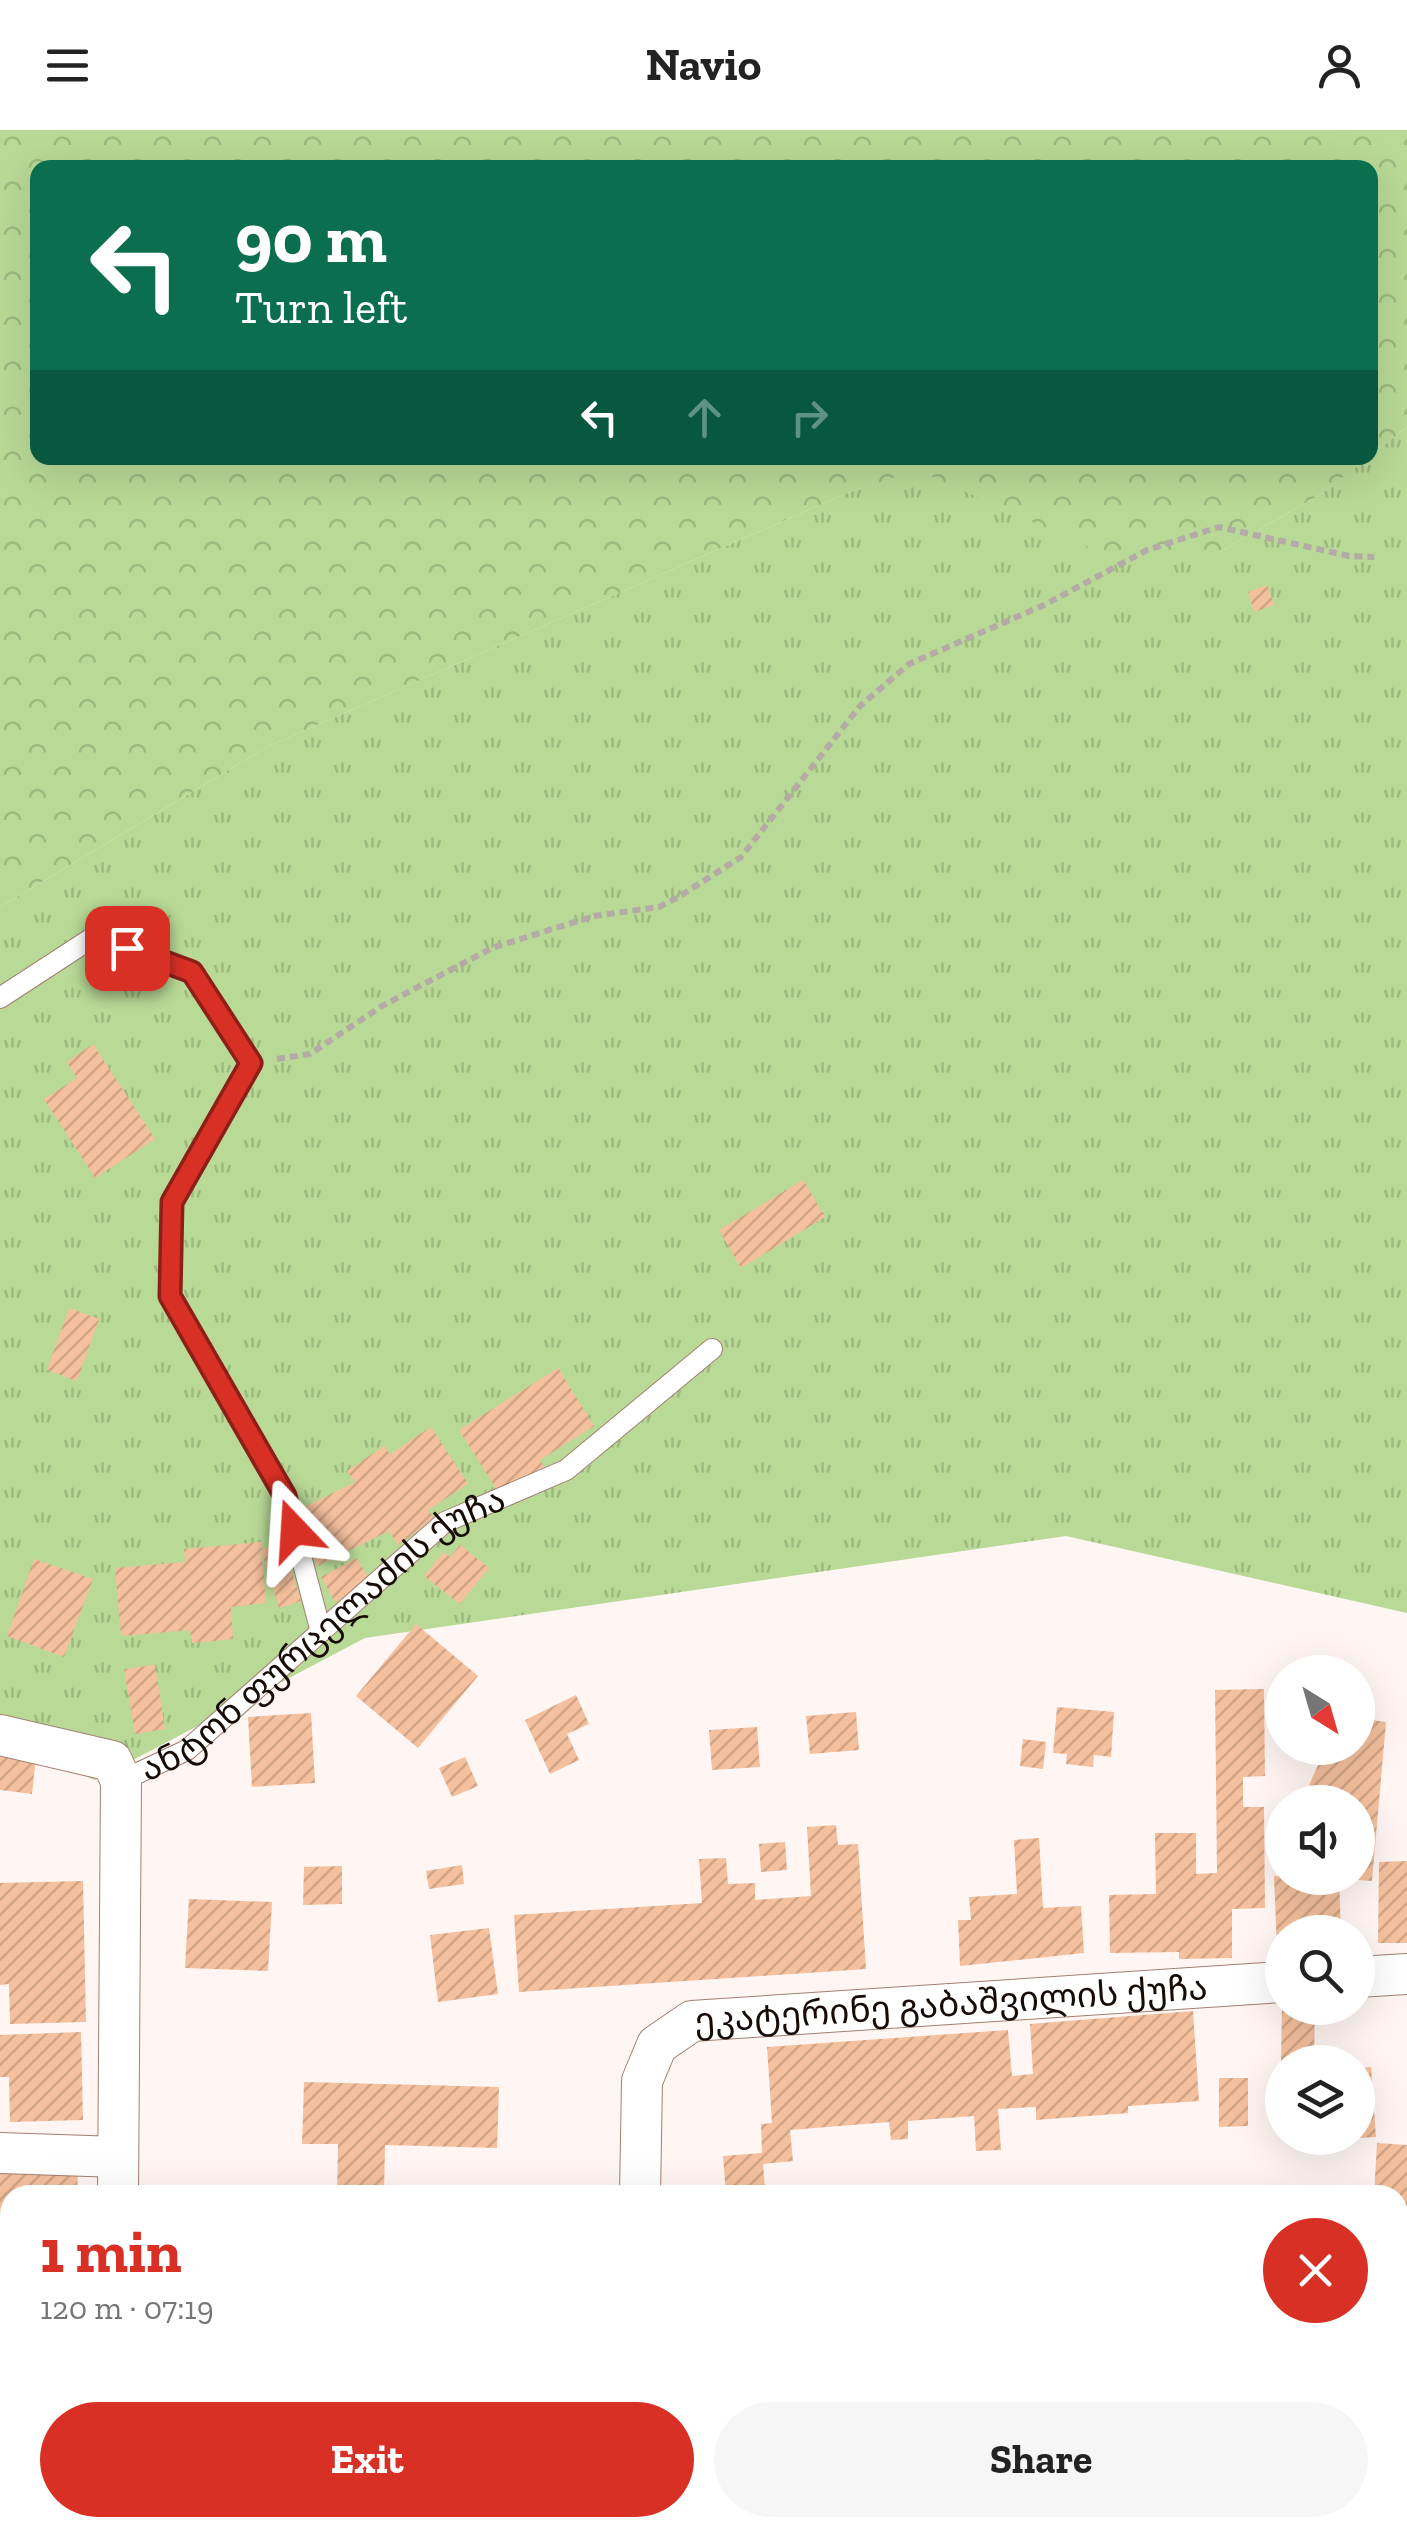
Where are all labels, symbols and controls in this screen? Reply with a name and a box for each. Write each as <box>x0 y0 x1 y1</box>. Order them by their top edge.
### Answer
icon: menu <box>40 38 95 93</box>
text: Navio <box>646 38 761 92</box>
icon: person <box>1312 38 1367 93</box>
text: 90 m <box>235 196 387 280</box>
icon: left <box>70 200 200 330</box>
text: Turn left <box>235 281 407 335</box>
icon: left <box>572 390 627 445</box>
icon: ahead <box>677 390 732 445</box>
icon: right <box>782 390 837 445</box>
pin <box>85 906 170 991</box>
icon: arrive <box>100 921 155 976</box>
street label: ანტონ ფურცელაძის ქუჩა <box>133 1478 512 1790</box>
position arrow <box>242 1478 346 1582</box>
north arrow <box>1265 1655 1375 1765</box>
map controls <box>1265 1655 1375 2155</box>
button: sound <box>1265 1785 1375 1895</box>
button: search <box>1265 1915 1375 2025</box>
street label: ეკატერინე გაბაშვილის ქუჩა <box>693 1966 1209 2042</box>
button: layers <box>1265 2045 1375 2155</box>
text: 1 min <box>40 2215 182 2287</box>
button: close <box>1263 2218 1368 2323</box>
text: 120 m · 07:19 <box>40 2289 214 2327</box>
button: Exit <box>40 2402 694 2517</box>
button: Share <box>714 2402 1368 2517</box>

